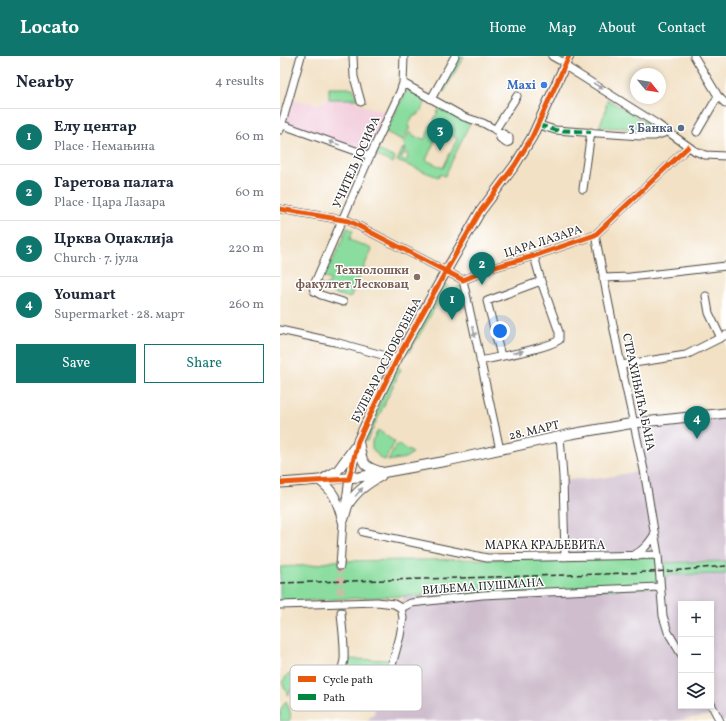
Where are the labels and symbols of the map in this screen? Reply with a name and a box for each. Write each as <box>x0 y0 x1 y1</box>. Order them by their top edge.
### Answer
north arrow <box>630 68 666 104</box>
place label: Maxi <box>507 78 536 94</box>
marker: Maxi <box>539 80 549 90</box>
one-way arrow <box>593 82 603 90</box>
street label: УЧИТЕЉ ЈОСИФА <box>329 113 385 211</box>
pin: 3 <box>427 118 453 151</box>
place label: 3 Банка <box>628 121 673 137</box>
marker: 3 Банка <box>676 123 686 133</box>
one-way arrow <box>327 140 339 146</box>
street label: ЦАРА ЛАЗАРА <box>502 222 585 262</box>
pin: 2 <box>469 252 495 285</box>
place label: Технолошки факултет Лесковац <box>296 263 409 293</box>
marker: Технолошки факултет Лесковац <box>412 272 422 282</box>
pin: 1 <box>439 287 465 320</box>
street label: БУЛЕВАР ОСЛОБОЂЕЊА <box>348 295 426 426</box>
your location <box>490 321 510 341</box>
one-way arrow <box>471 325 477 338</box>
street label: СТРАХИЊИЋА БАНА <box>618 332 658 453</box>
one-way arrow <box>512 349 524 355</box>
pin: 4 <box>684 406 710 439</box>
street label: 28. МАРТ <box>507 417 561 445</box>
one-way arrow <box>354 487 364 497</box>
street label: МАРКА КРАЉЕВИЋА <box>485 538 606 554</box>
street label: ВИЉЕМА ПУШМАНА <box>422 575 545 599</box>
legend <box>290 665 422 711</box>
text: Cycle path <box>323 673 373 688</box>
text: Path <box>323 691 346 706</box>

